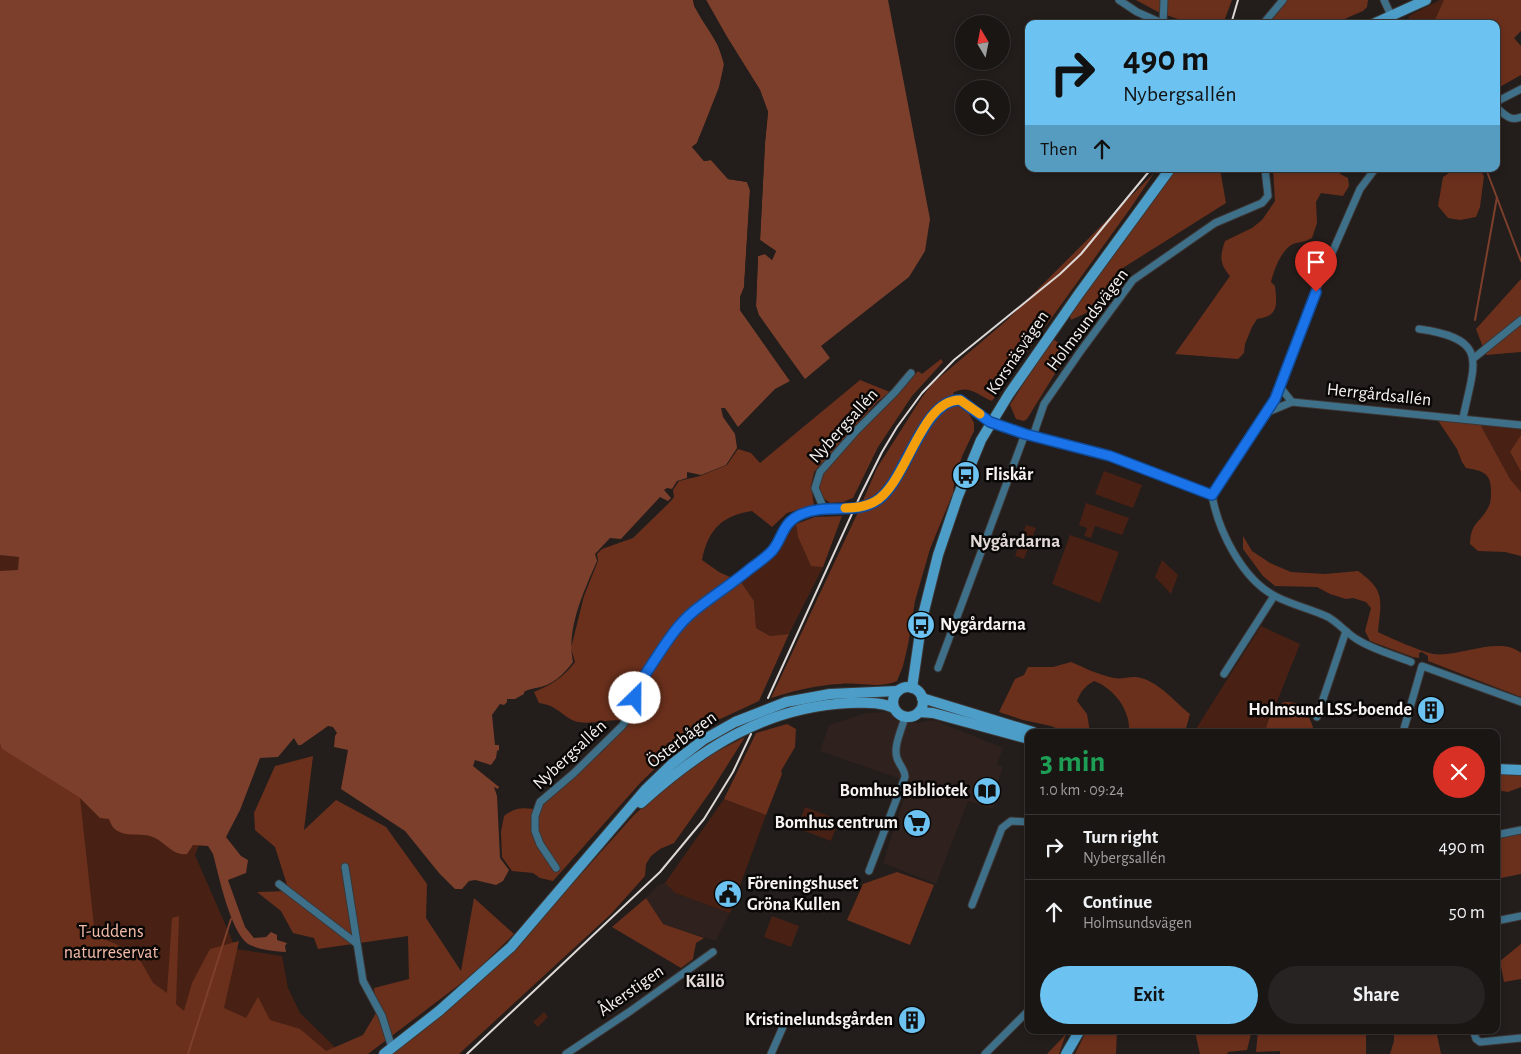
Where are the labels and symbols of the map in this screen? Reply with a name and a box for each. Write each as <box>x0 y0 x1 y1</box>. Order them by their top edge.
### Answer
north arrow <box>955 15 1010 70</box>
pin <box>1295 241 1337 292</box>
street label: Holmsundsvägen <box>1044 266 1132 374</box>
street label: Korsnäsvägen <box>983 308 1053 398</box>
street label: Herrgårdsallén <box>1326 381 1432 409</box>
street label: Nybergsallén <box>806 385 882 467</box>
bus stop icon: Fliskär <box>951 460 981 490</box>
place label: Fliskär <box>985 466 1034 484</box>
district label: Nygårdarna <box>970 532 1060 551</box>
bus stop icon: Nygårdarna <box>906 610 936 640</box>
place label: Nygårdarna <box>940 616 1026 634</box>
position arrow <box>608 671 660 723</box>
building icon: Holmsund LSS-boende <box>1416 695 1446 725</box>
place label: Holmsund LSS-boende <box>1248 701 1412 719</box>
street label: Österbågen <box>643 707 720 772</box>
street label: Nybergsallén <box>530 717 610 793</box>
library icon: Bomhus Bibliotek <box>972 776 1002 806</box>
place label: Bomhus Bibliotek <box>840 782 968 800</box>
supermarket icon: Bomhus centrum <box>902 808 932 838</box>
place label: Bomhus centrum <box>775 814 898 832</box>
place label: Föreningshuset Gröna Kullen <box>747 875 858 914</box>
public building icon: Föreningshuset Gröna Kullen <box>713 879 743 909</box>
park label: T-uddens naturreservat <box>64 923 159 962</box>
street label: Åkerstigen <box>593 960 667 1020</box>
district label: Källö <box>685 972 725 991</box>
building icon: Kristinelundsgården <box>897 1005 927 1035</box>
place label: Kristinelundsgården <box>745 1011 893 1029</box>

